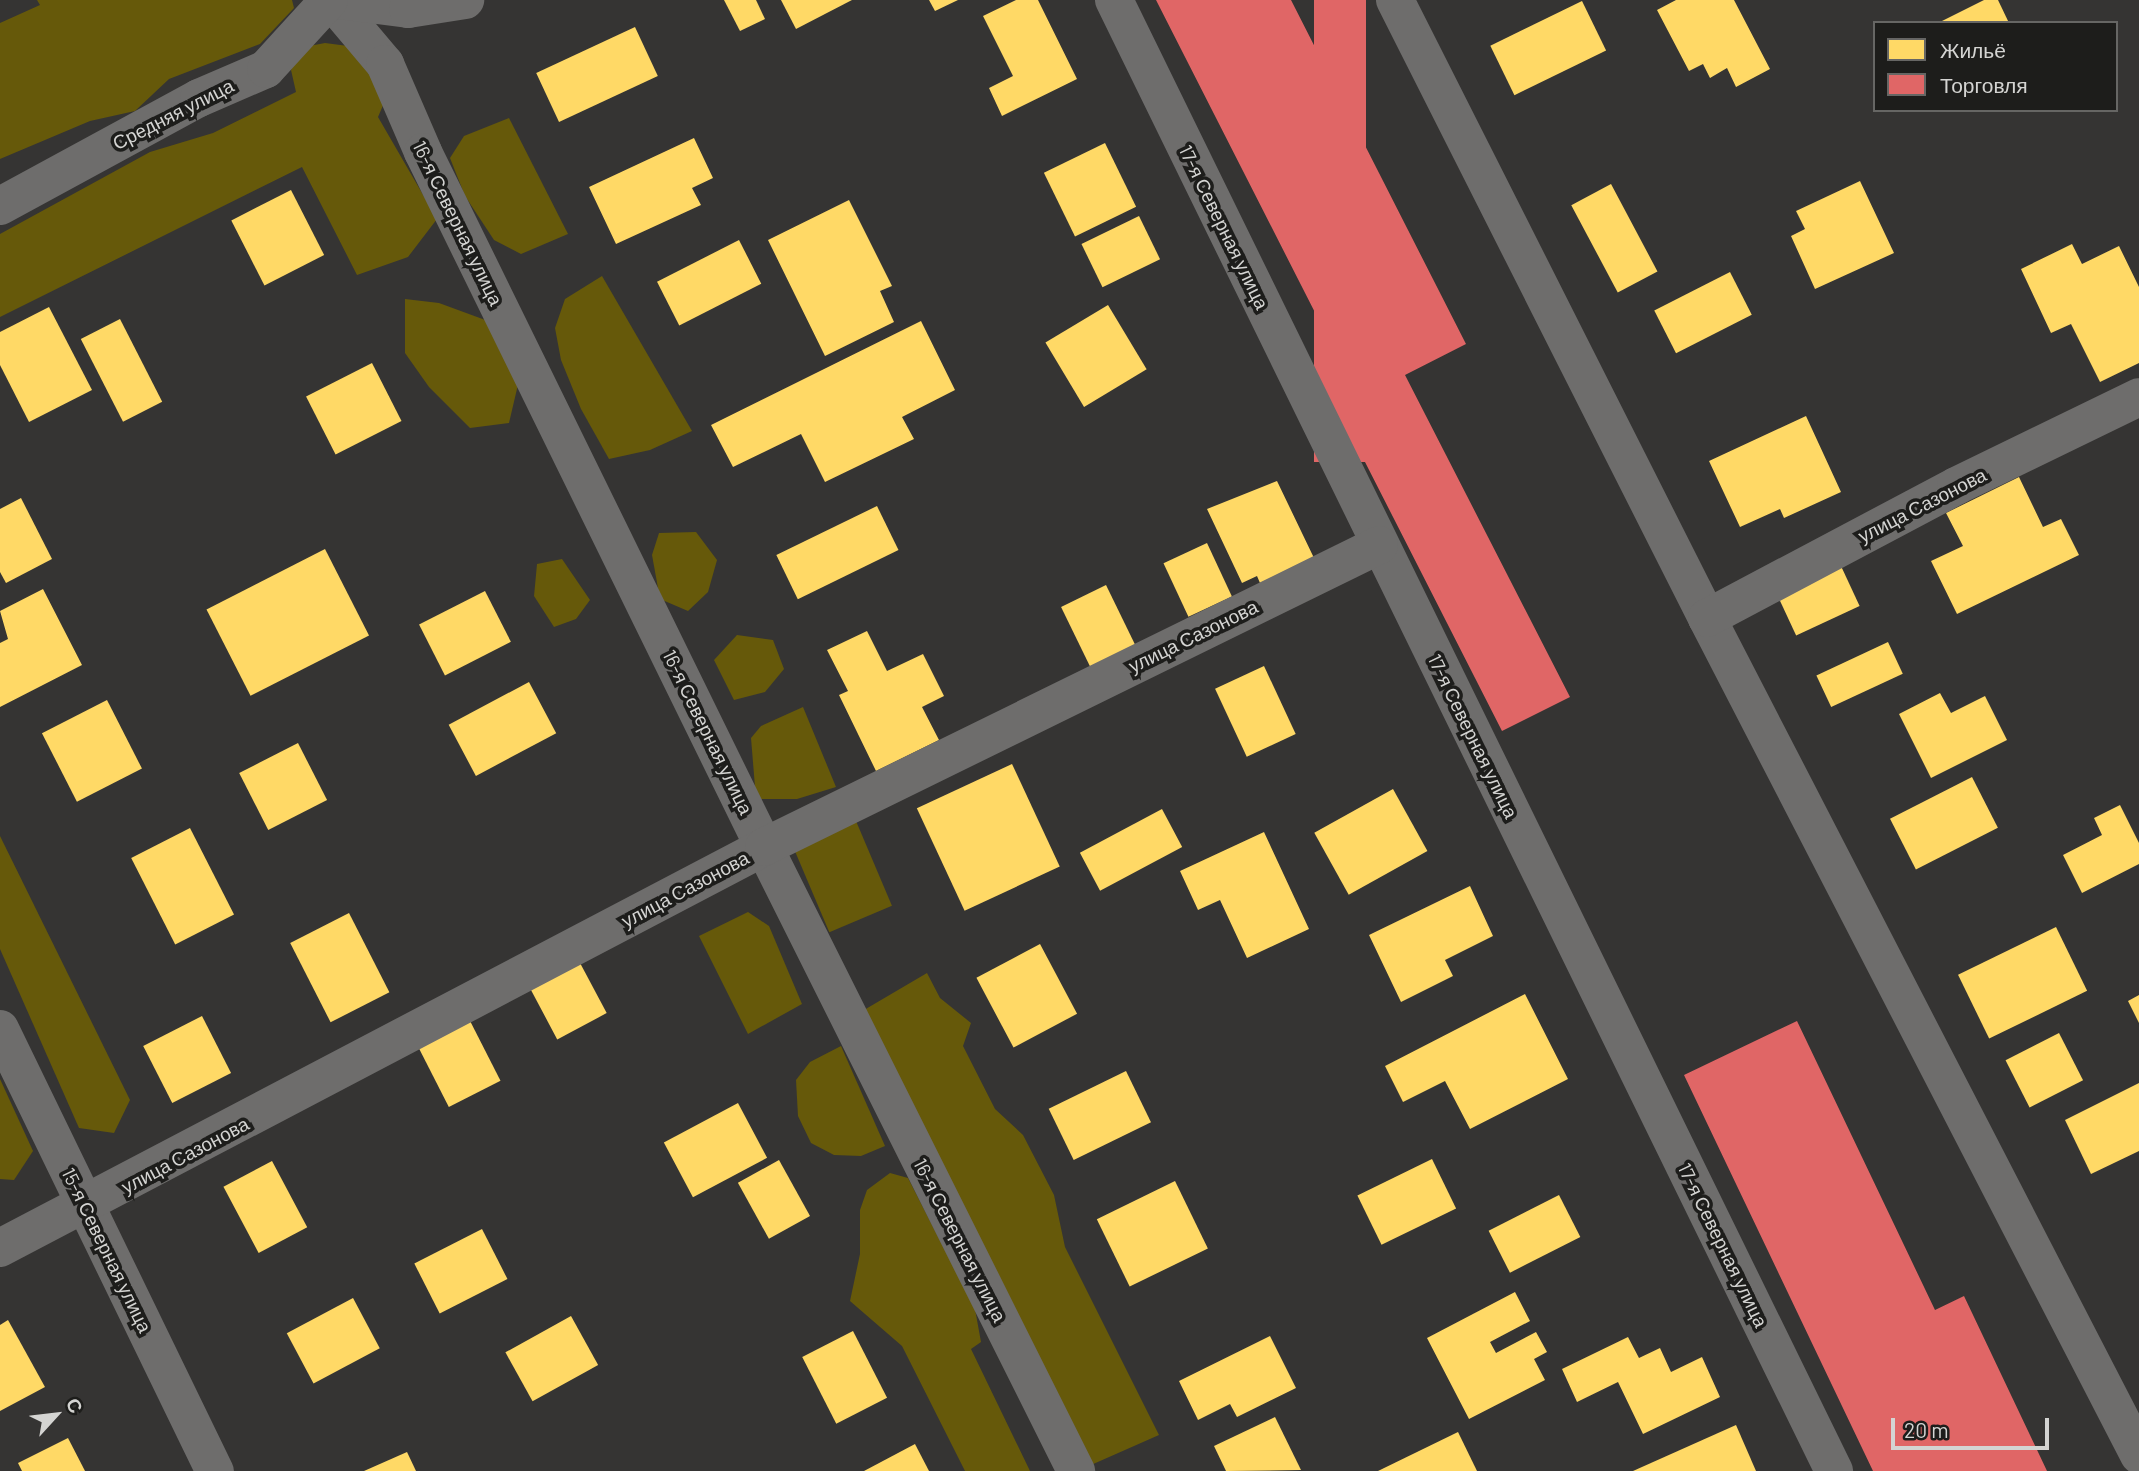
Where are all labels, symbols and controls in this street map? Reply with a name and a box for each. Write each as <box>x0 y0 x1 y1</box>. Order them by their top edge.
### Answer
legend <box>1873 21 2118 112</box>
text: Жильё <box>1940 37 2006 62</box>
text: Торговля <box>1940 72 2028 97</box>
street label: Средняя улица <box>109 74 237 154</box>
street label: 16-я Северная улица <box>408 137 508 309</box>
street label: 17-я Северная улица <box>1174 141 1274 313</box>
street label: улица Сазонова <box>1854 463 1990 547</box>
street label: улица Сазонова <box>1125 595 1261 677</box>
street label: 16-я Северная улица <box>658 646 758 818</box>
street label: 17-я Северная улица <box>1423 650 1523 822</box>
street label: улица Сазонова <box>617 846 753 932</box>
street label: улица Сазонова <box>117 1112 253 1198</box>
street label: 16-я Северная улица <box>909 1154 1011 1326</box>
street label: 17-я Северная улица <box>1673 1159 1773 1331</box>
street label: 15-я Северная улица <box>57 1164 157 1336</box>
north arrow <box>21 1380 91 1450</box>
text: С <box>62 1394 89 1417</box>
scale bar <box>1894 1404 2052 1448</box>
text: 20 m <box>1904 1417 1949 1442</box>

